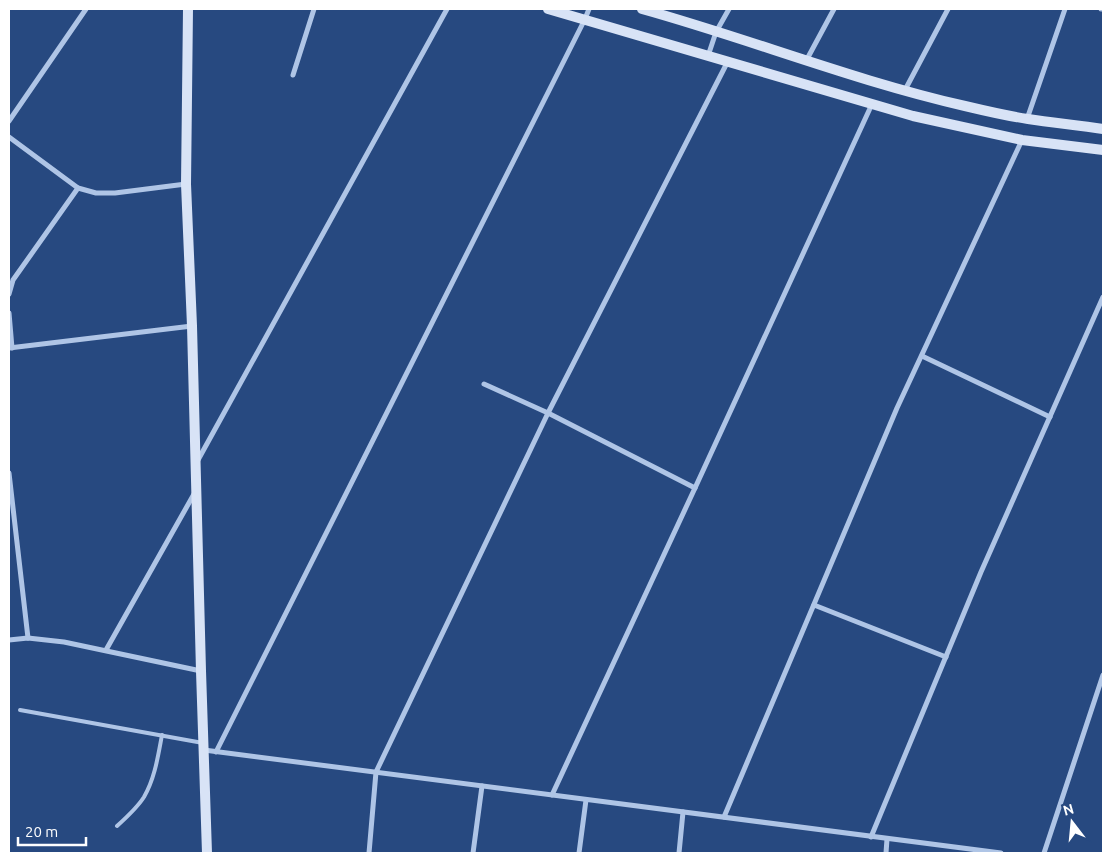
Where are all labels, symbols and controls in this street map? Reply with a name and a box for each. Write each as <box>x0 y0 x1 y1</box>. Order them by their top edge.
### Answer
north arrow <box>1047 797 1097 847</box>
text: N <box>1061 800 1076 819</box>
scale bar <box>18 814 85 846</box>
text: 20 m <box>25 823 58 840</box>

